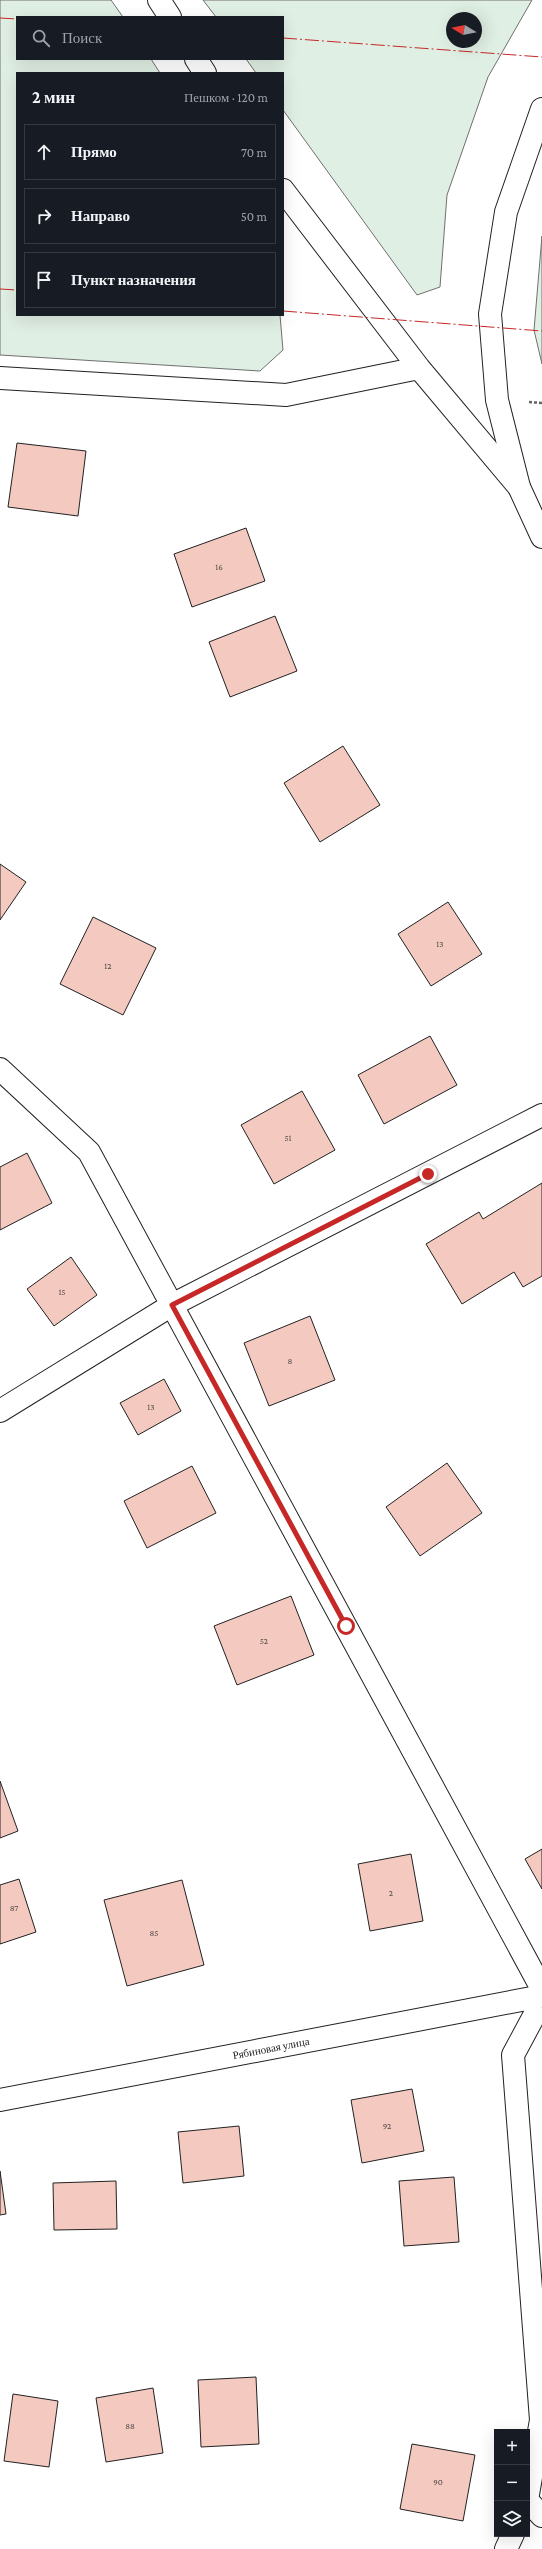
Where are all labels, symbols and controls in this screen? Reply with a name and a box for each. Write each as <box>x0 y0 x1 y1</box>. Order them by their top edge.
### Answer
north arrow <box>446 12 482 48</box>
search box <box>16 16 284 60</box>
icon: search <box>30 27 52 49</box>
text: Поиск <box>62 30 102 46</box>
text: 2 мин <box>32 88 75 107</box>
text: Пешком · 120 m <box>184 90 268 105</box>
icon: ahead <box>33 141 55 163</box>
text: Прямо <box>71 144 117 160</box>
text: 70 m <box>241 145 267 160</box>
icon: right <box>33 205 55 227</box>
text: Направо <box>71 208 130 224</box>
text: 50 m <box>241 209 267 224</box>
icon: arrive <box>33 269 55 291</box>
text: Пункт назначения <box>71 272 196 288</box>
house number: 16 <box>215 562 223 572</box>
house number: 13 <box>436 939 444 949</box>
house number: 12 <box>104 961 112 971</box>
house number: 51 <box>284 1133 292 1143</box>
route end <box>419 1165 437 1183</box>
house number: 15 <box>58 1287 66 1297</box>
house number: 8 <box>288 1356 293 1366</box>
house number: 13 <box>147 1402 155 1412</box>
route start <box>337 1617 355 1635</box>
house number: 52 <box>260 1636 268 1646</box>
house number: 2 <box>389 1888 393 1898</box>
house number: 87 <box>10 1903 18 1913</box>
house number: 85 <box>150 1928 158 1938</box>
street label: Рябиновая улица <box>232 2035 310 2061</box>
house number: 92 <box>383 2121 391 2131</box>
house number: 88 <box>125 2421 135 2431</box>
map controls <box>494 2429 530 2537</box>
button: + <box>494 2429 530 2465</box>
button: − <box>494 2465 530 2501</box>
house number: 90 <box>433 2477 443 2487</box>
button: layers <box>494 2501 530 2537</box>

